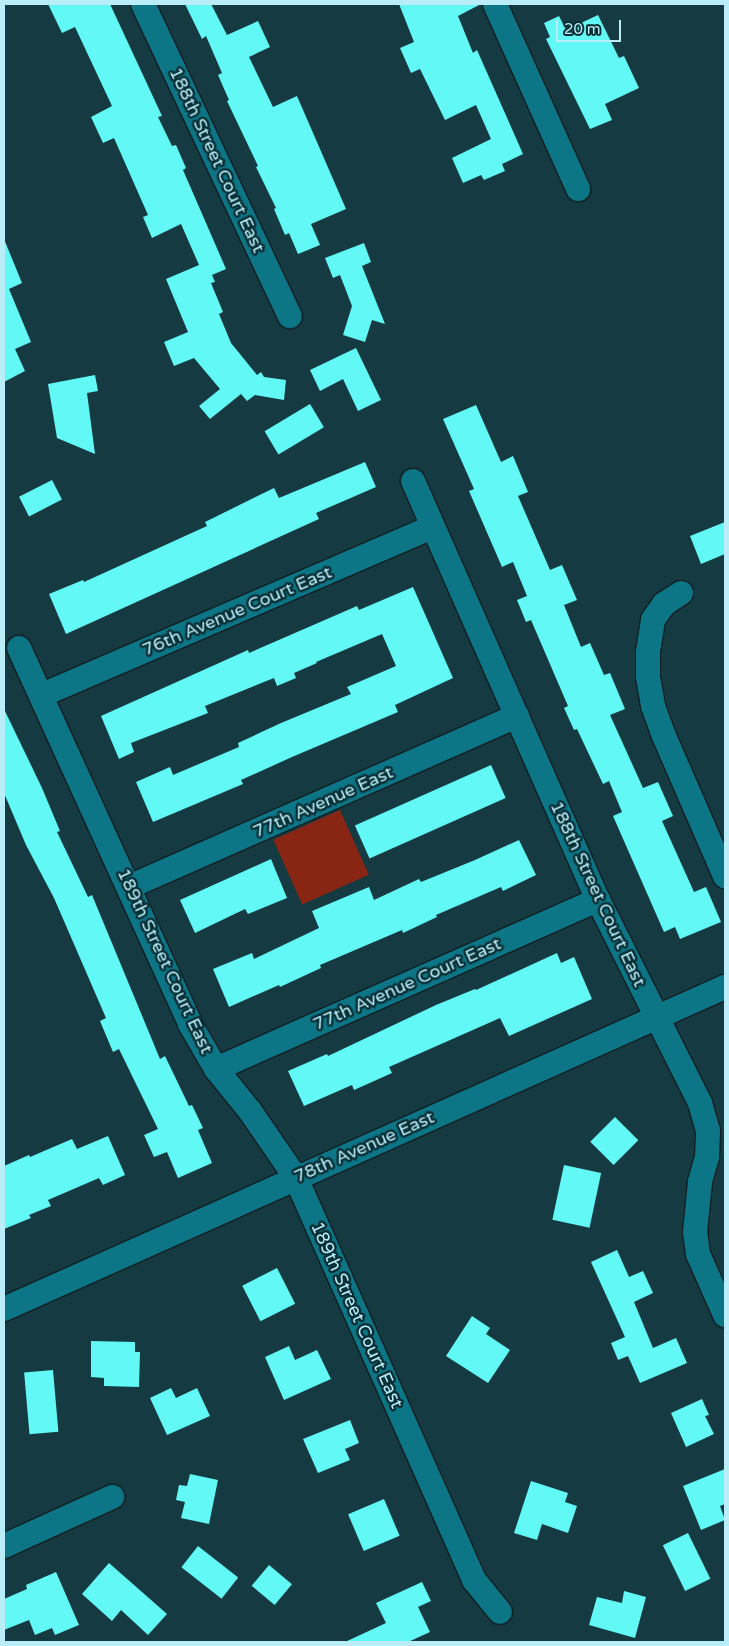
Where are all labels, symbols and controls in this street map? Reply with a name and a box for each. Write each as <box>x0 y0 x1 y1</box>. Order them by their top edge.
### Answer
scale bar <box>559 10 624 42</box>
text: 20 m <box>564 20 601 38</box>
street label: 188th Street Court East <box>165 64 269 256</box>
street label: 76th Avenue Court East <box>139 561 335 661</box>
street label: 77th Avenue East <box>250 761 396 843</box>
street label: 188th Street Court East <box>546 798 650 990</box>
street label: 189th Street Court East <box>113 865 217 1057</box>
street label: 77th Avenue Court East <box>310 933 504 1035</box>
street label: 78th Avenue East <box>291 1106 437 1188</box>
street label: 189th Street Court East <box>306 1218 408 1412</box>

